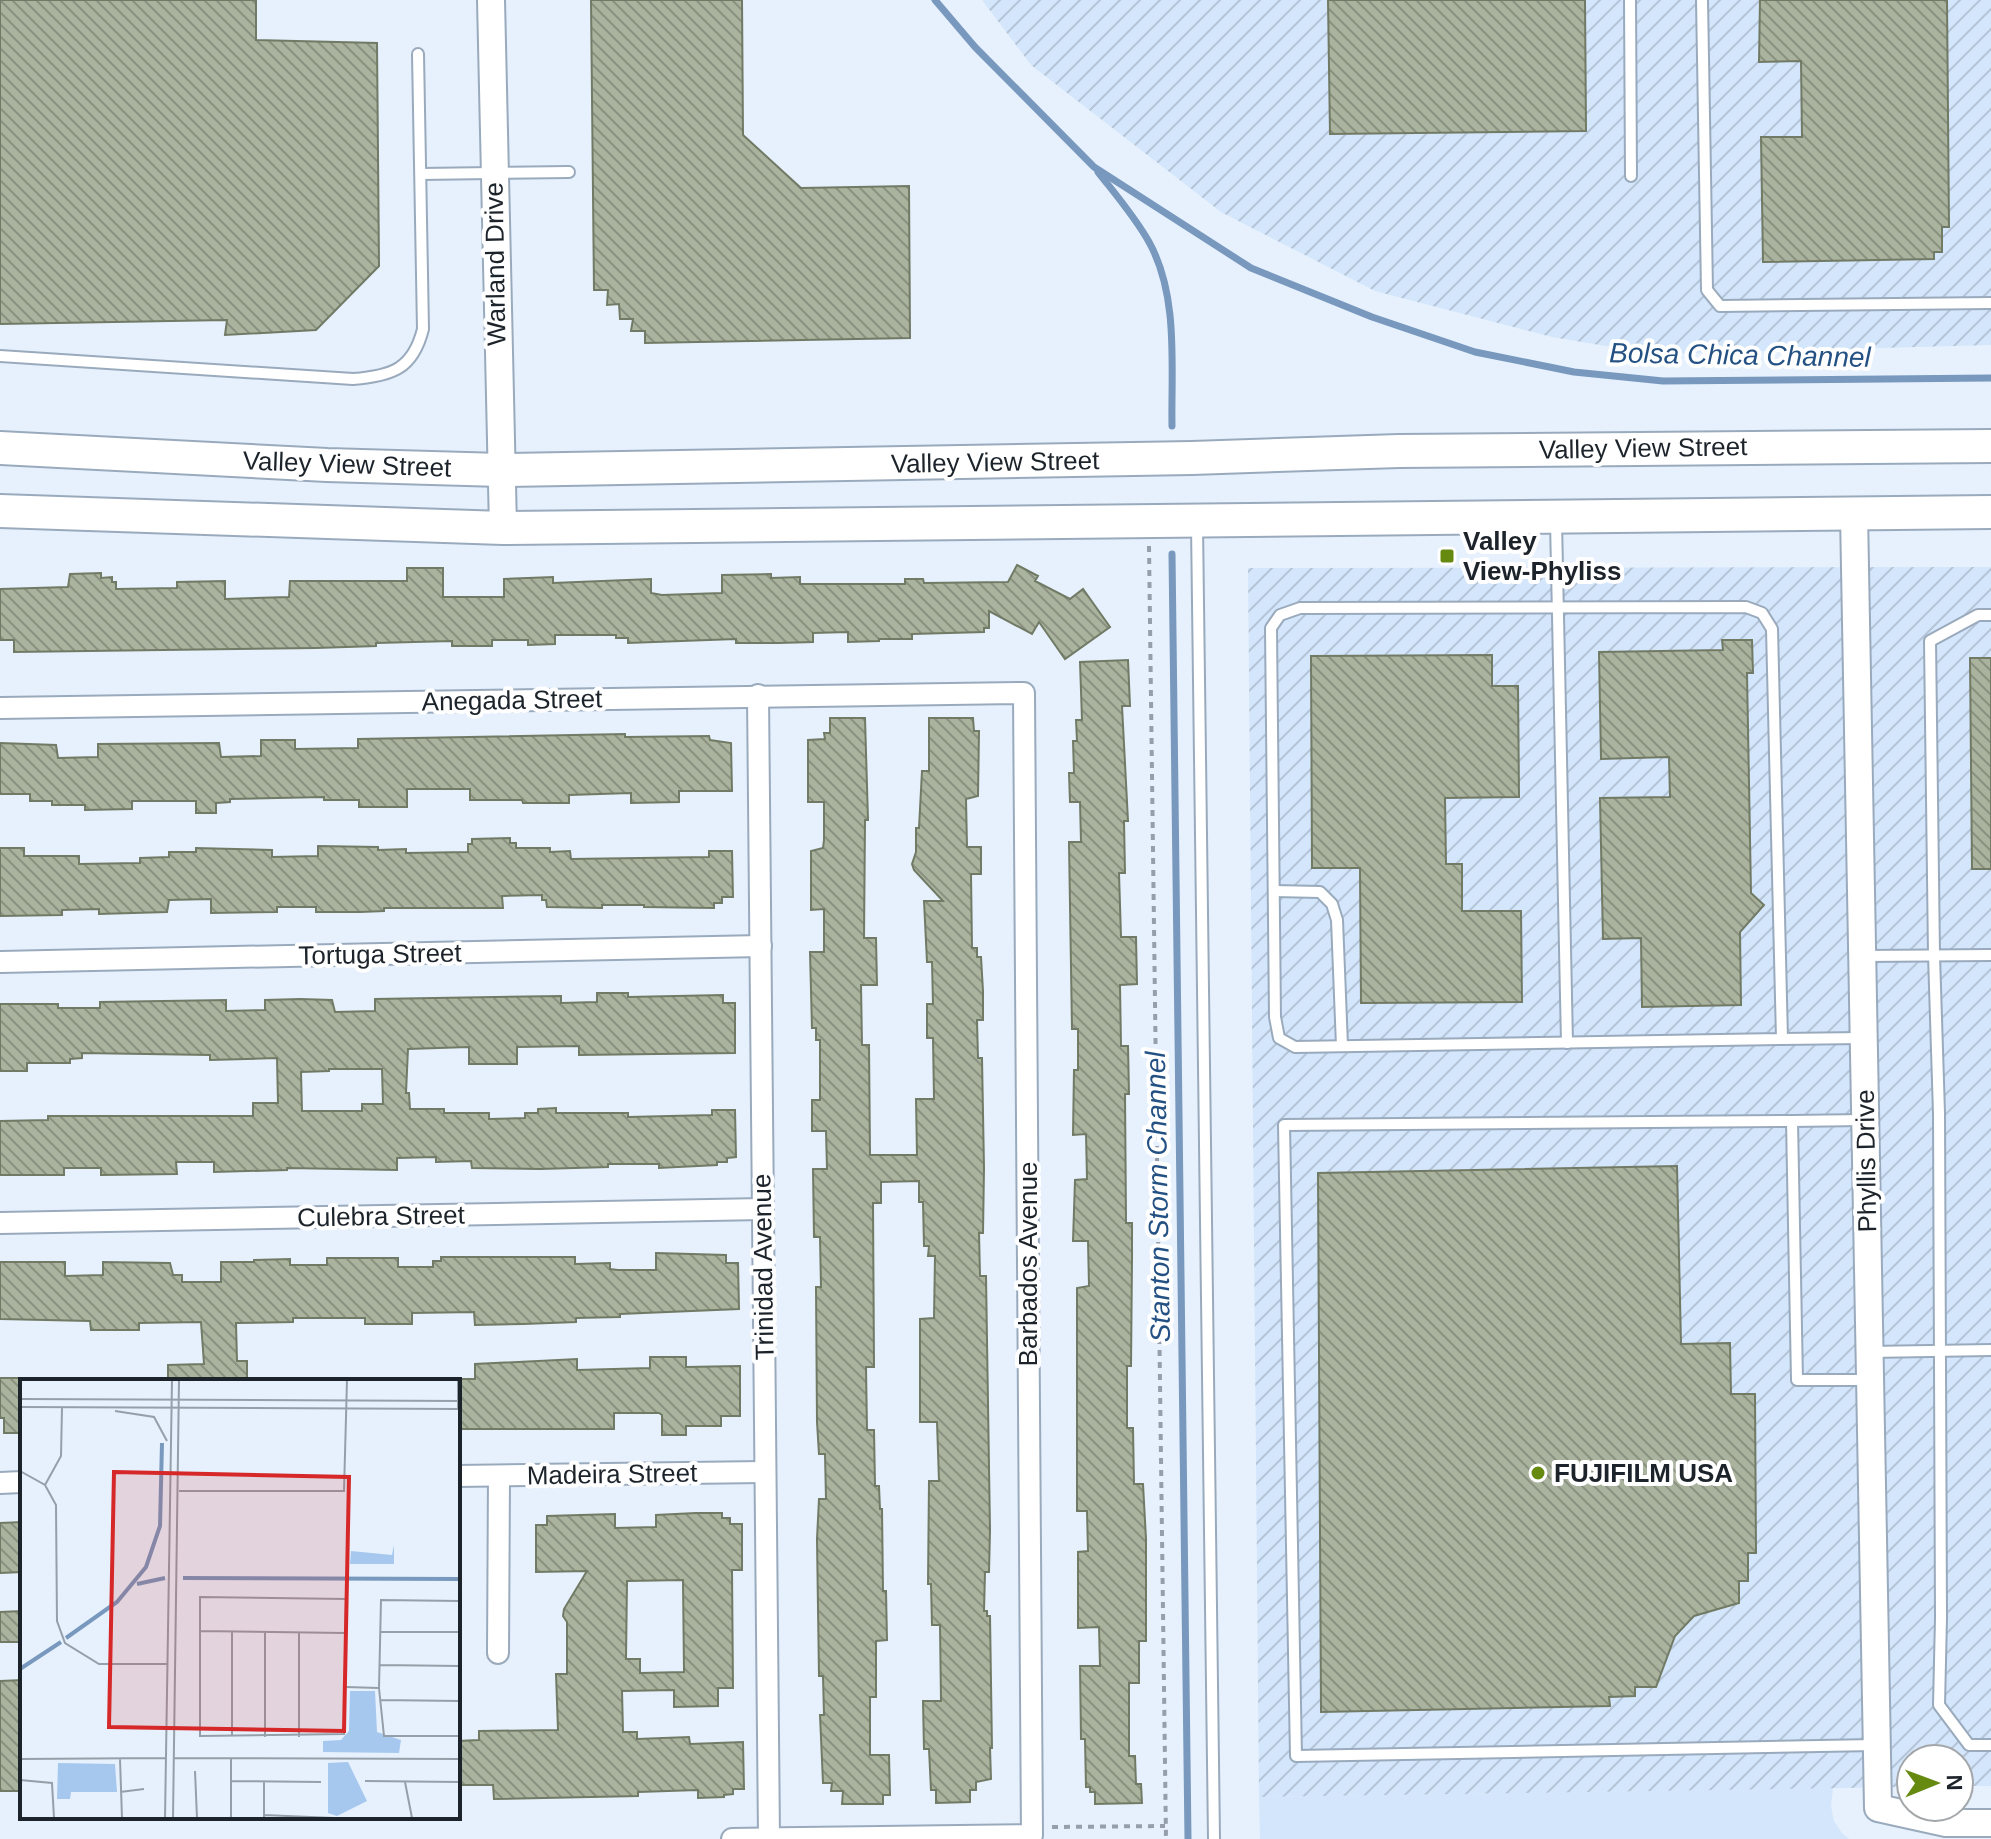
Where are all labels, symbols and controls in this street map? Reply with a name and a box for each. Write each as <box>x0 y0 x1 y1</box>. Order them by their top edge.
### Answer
street label: Warland Drive <box>479 182 511 346</box>
water label: Bolsa Chica Channel <box>1609 337 1872 373</box>
street label: Valley View Street <box>1538 431 1748 465</box>
street label: Valley View Street <box>242 445 453 483</box>
street label: Valley View Street <box>890 445 1100 479</box>
place label: Valley View-Phyliss <box>1463 526 1622 586</box>
marker: Valley View-Phyliss <box>1438 547 1456 565</box>
street label: Anegada Street <box>421 683 603 717</box>
street label: Tortuga Street <box>298 938 463 970</box>
water label: Stanton Storm Channel <box>1140 1050 1176 1343</box>
street label: Phyllis Drive <box>1850 1089 1882 1233</box>
street label: Barbados Avenue <box>1013 1162 1043 1366</box>
street label: Trinidad Avenue <box>746 1174 780 1360</box>
street label: Culebra Street <box>297 1200 466 1232</box>
inset map <box>20 1379 460 1819</box>
street label: Madeira Street <box>526 1458 698 1490</box>
place label: FUJIFILM USA <box>1554 1458 1733 1488</box>
marker: FUJIFILM USA <box>1529 1464 1547 1482</box>
north arrow <box>1895 1743 1975 1823</box>
text: N <box>1942 1774 1967 1791</box>

